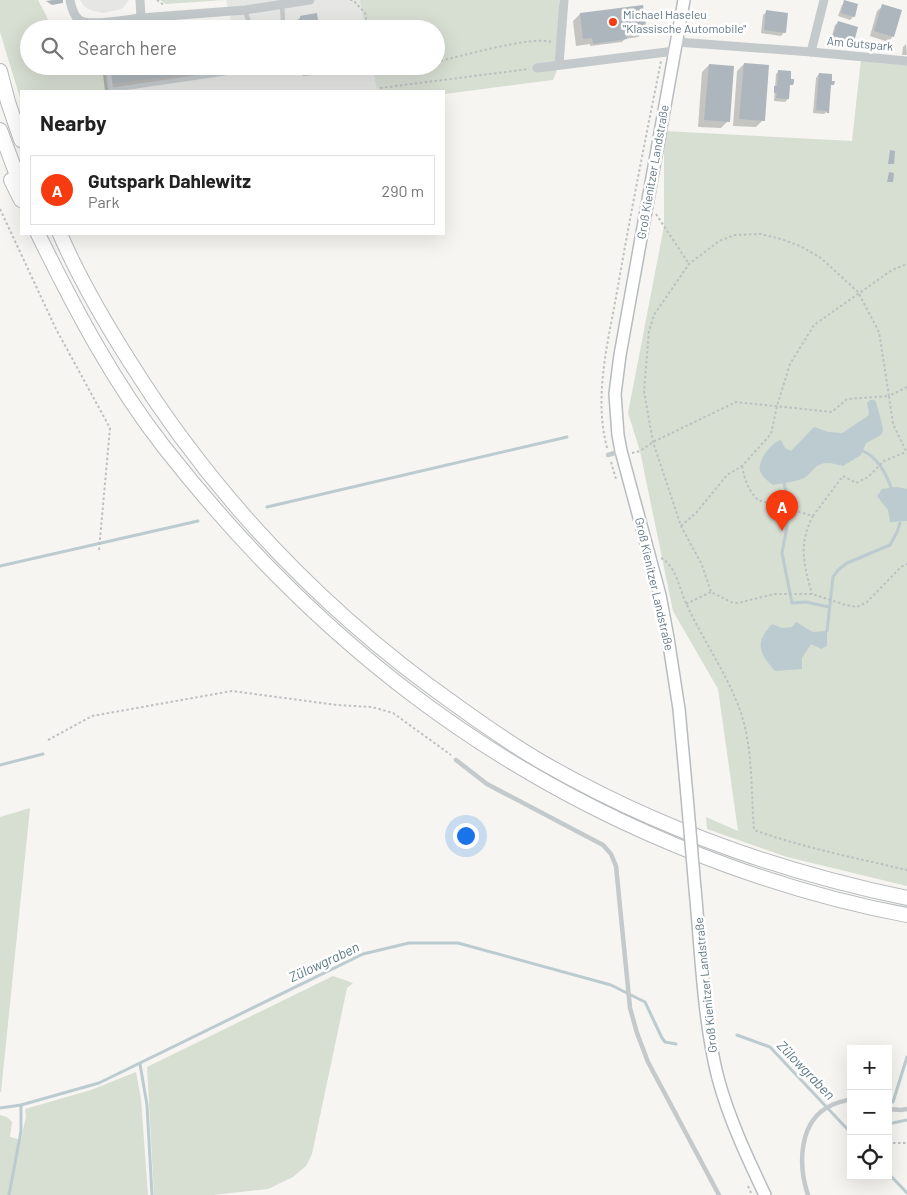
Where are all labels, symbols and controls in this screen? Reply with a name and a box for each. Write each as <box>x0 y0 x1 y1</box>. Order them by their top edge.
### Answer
place label: Michael Haseleu "Klassische Automobile" <box>623 7 747 35</box>
marker: Michael Haseleu "Klassische Automobile" <box>607 16 619 28</box>
search box <box>20 20 445 75</box>
street label: Am Gutspark <box>826 33 894 53</box>
icon: search <box>38 34 66 62</box>
text: Search here <box>78 36 177 59</box>
street label: Groß Kienitzer Landstraße <box>633 104 671 240</box>
text: Nearby <box>40 110 106 135</box>
text: Gutspark Dahlewitz <box>88 169 251 192</box>
text: A <box>52 181 62 200</box>
text: 290 m <box>382 181 424 200</box>
text: Park <box>88 192 119 211</box>
pin: A <box>766 490 798 531</box>
street label: Groß Kienitzer Landstraße <box>633 516 677 652</box>
your location <box>453 823 479 849</box>
street label: Groß Kienitzer Landstraße <box>691 917 719 1053</box>
water label: Zülowgraben <box>286 938 362 985</box>
water label: Zülowgraben <box>774 1036 839 1103</box>
map controls <box>847 1045 892 1180</box>
button: + <box>847 1045 892 1090</box>
button: − <box>847 1090 892 1135</box>
button: locate <box>847 1135 892 1180</box>

